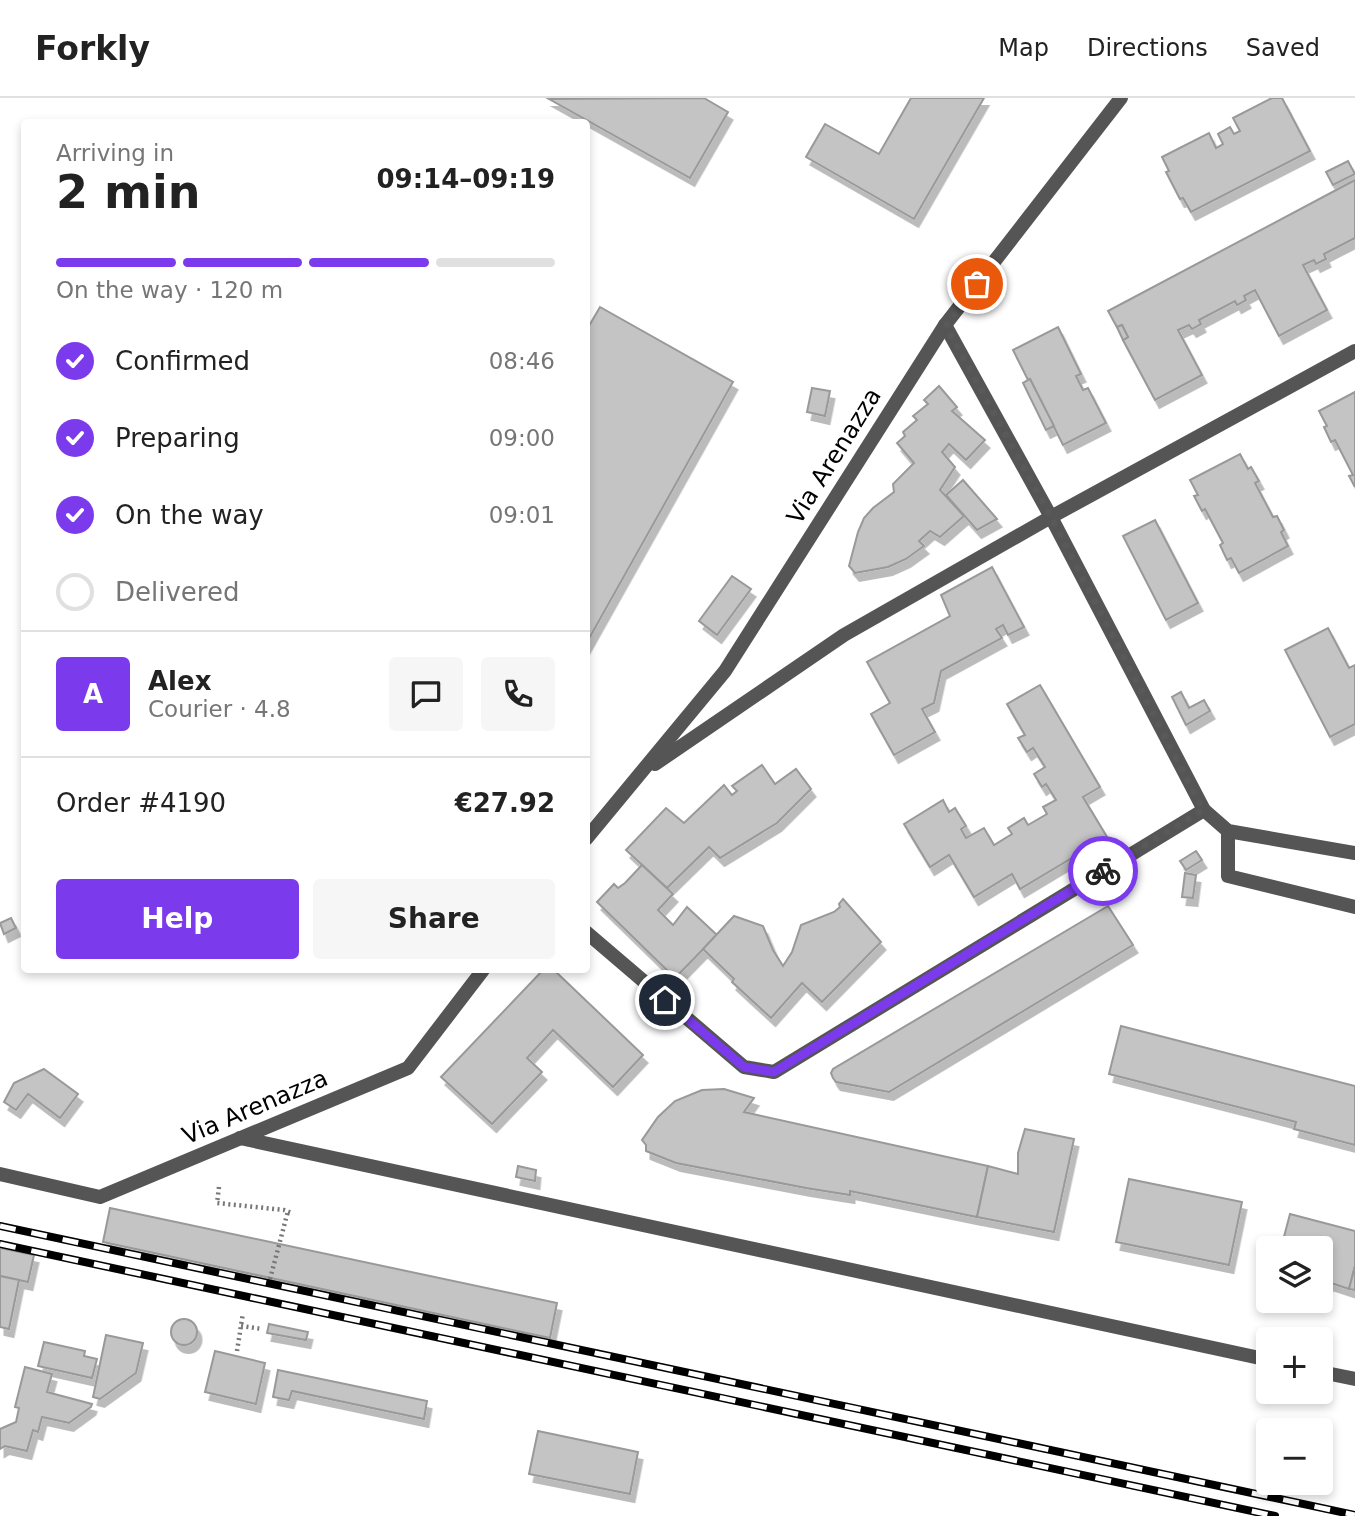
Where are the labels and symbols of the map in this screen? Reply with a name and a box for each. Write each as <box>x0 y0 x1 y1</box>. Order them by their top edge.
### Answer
pin <box>947 254 1007 314</box>
street label: Via Arenazza <box>781 383 887 529</box>
courier <box>1068 836 1138 906</box>
pin <box>635 970 695 1030</box>
street label: Via Arenazza <box>178 1064 332 1150</box>

